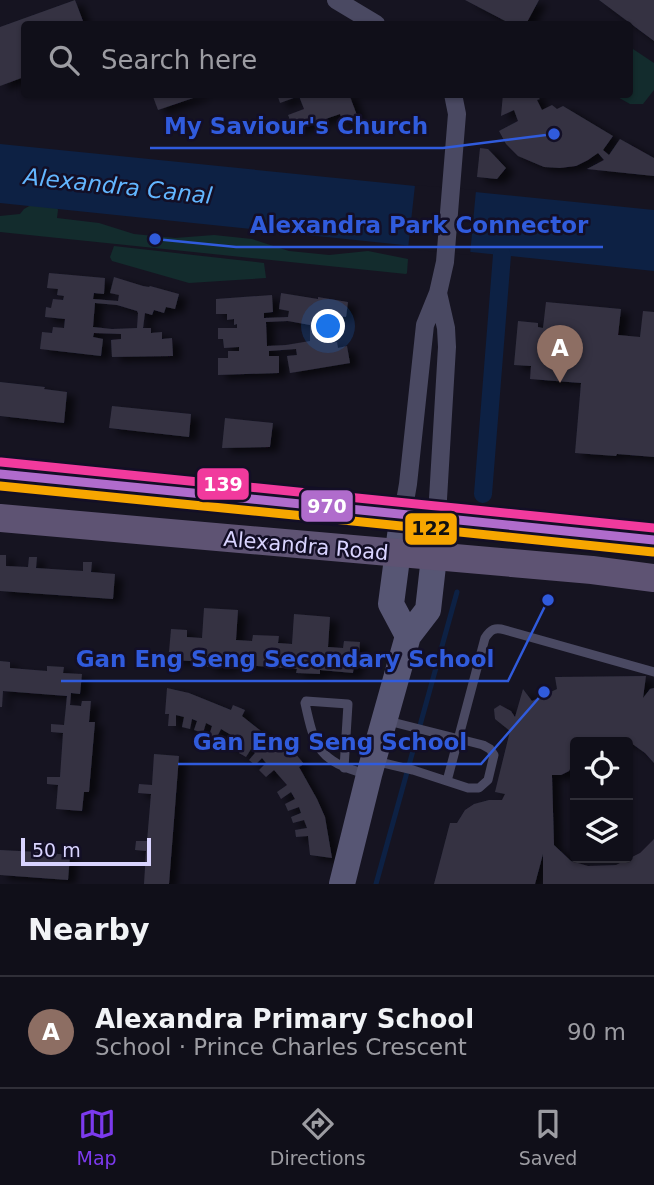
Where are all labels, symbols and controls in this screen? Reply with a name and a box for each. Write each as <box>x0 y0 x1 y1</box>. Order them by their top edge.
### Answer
search box <box>21 21 633 98</box>
icon: search <box>45 41 83 79</box>
text: Search here <box>101 45 257 75</box>
callout: My Saviour's Church <box>150 104 443 148</box>
text: My Saviour's Church <box>164 113 428 139</box>
water label: Alexandra Canal <box>21 163 214 209</box>
callout: Alexandra Park Connector <box>236 203 603 247</box>
text: Alexandra Park Connector <box>250 212 589 238</box>
your location <box>311 309 345 343</box>
pin: A <box>537 325 583 383</box>
line badge: 139 <box>196 467 250 501</box>
text: 139 <box>203 473 243 495</box>
line badge: 970 <box>300 489 354 523</box>
text: 970 <box>307 495 347 517</box>
line badge: 122 <box>404 512 458 546</box>
text: 122 <box>411 517 451 539</box>
street label: Alexandra Road <box>222 527 390 565</box>
callout: Gan Eng Seng Secondary School <box>61 637 508 681</box>
text: Gan Eng Seng Secondary School <box>76 646 494 672</box>
callout: Gan Eng Seng School <box>178 720 481 764</box>
text: Gan Eng Seng School <box>193 729 467 755</box>
map controls <box>570 737 633 863</box>
button: locate <box>570 737 633 800</box>
button: layers <box>570 800 633 863</box>
scale bar <box>21 835 150 867</box>
text: 50 m <box>32 839 81 861</box>
text: Nearby <box>28 912 150 947</box>
text: Alexandra Primary School <box>95 1004 474 1034</box>
text: A <box>42 1019 60 1045</box>
text: 90 m <box>567 1019 626 1045</box>
text: School · Prince Charles Crescent <box>95 1034 467 1060</box>
tab: Map <box>77 1105 117 1169</box>
tab: Directions <box>270 1105 366 1169</box>
tab: Saved <box>519 1105 577 1169</box>

